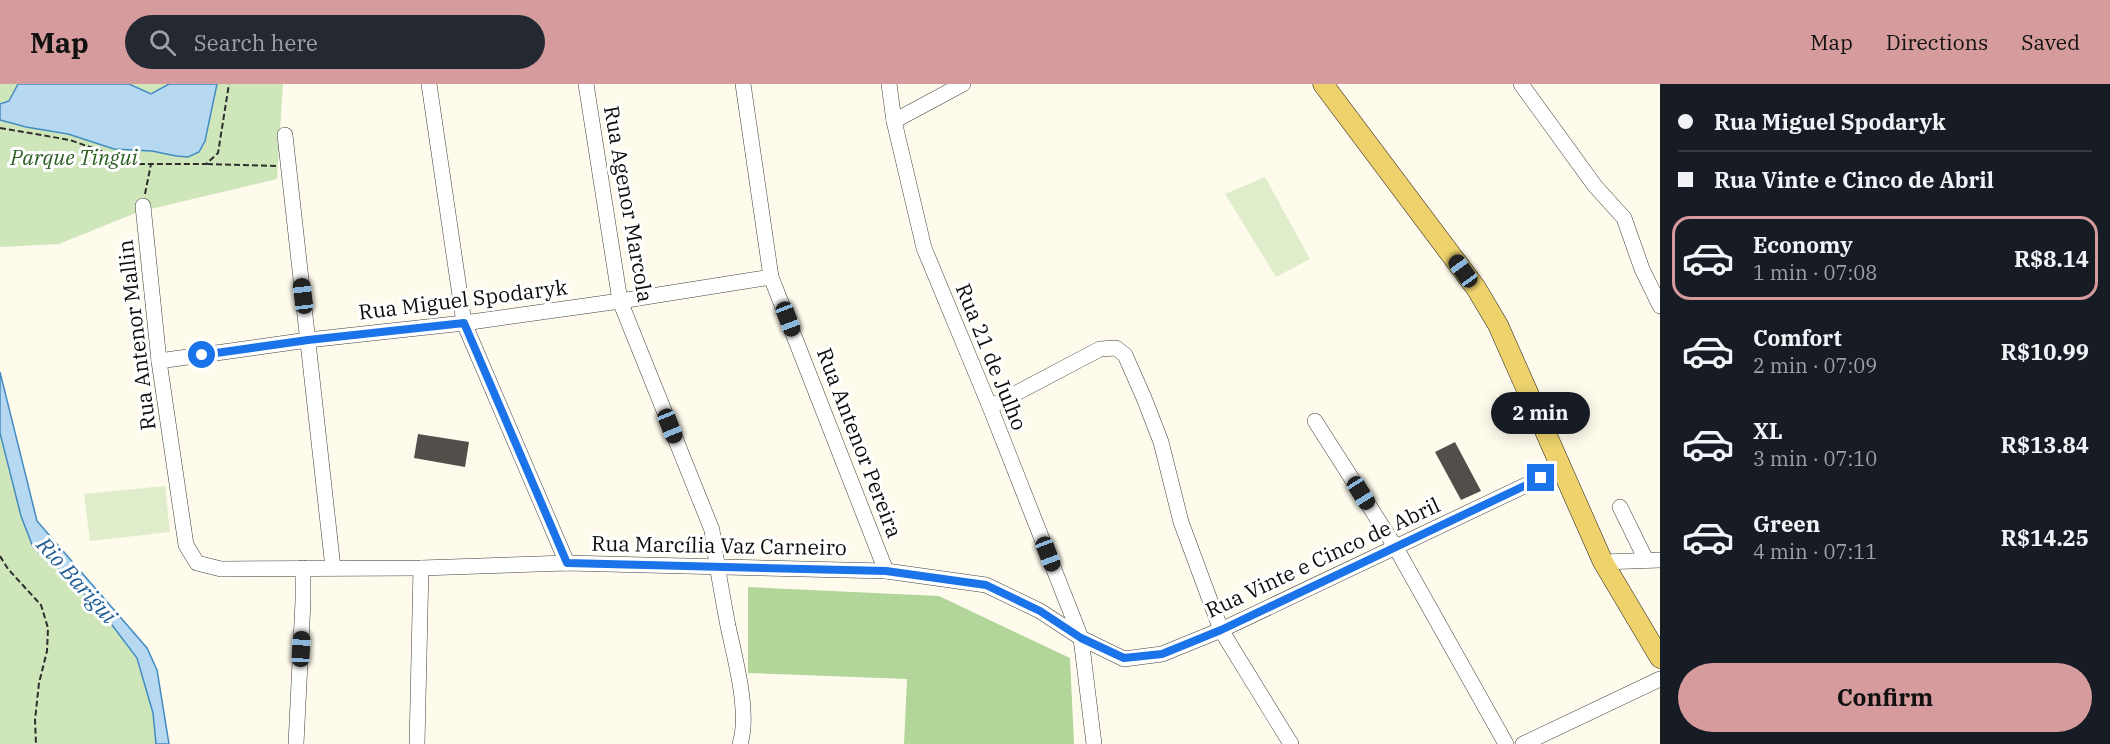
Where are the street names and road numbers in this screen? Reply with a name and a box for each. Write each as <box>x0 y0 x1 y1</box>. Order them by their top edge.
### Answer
street label: Rua Agenor Marcola <box>598 103 660 304</box>
street label: Rua Antenor Mallin <box>110 238 162 432</box>
street label: Rua Miguel Spodaryk <box>357 272 570 326</box>
street label: Rua 21 de Julho <box>950 279 1034 434</box>
street label: Rua Antenor Pereira <box>811 344 909 542</box>
street label: Rua Vinte e Cinco de Abril <box>1201 490 1444 624</box>
street label: Rua Marcília Vaz Carneiro <box>591 529 847 561</box>

